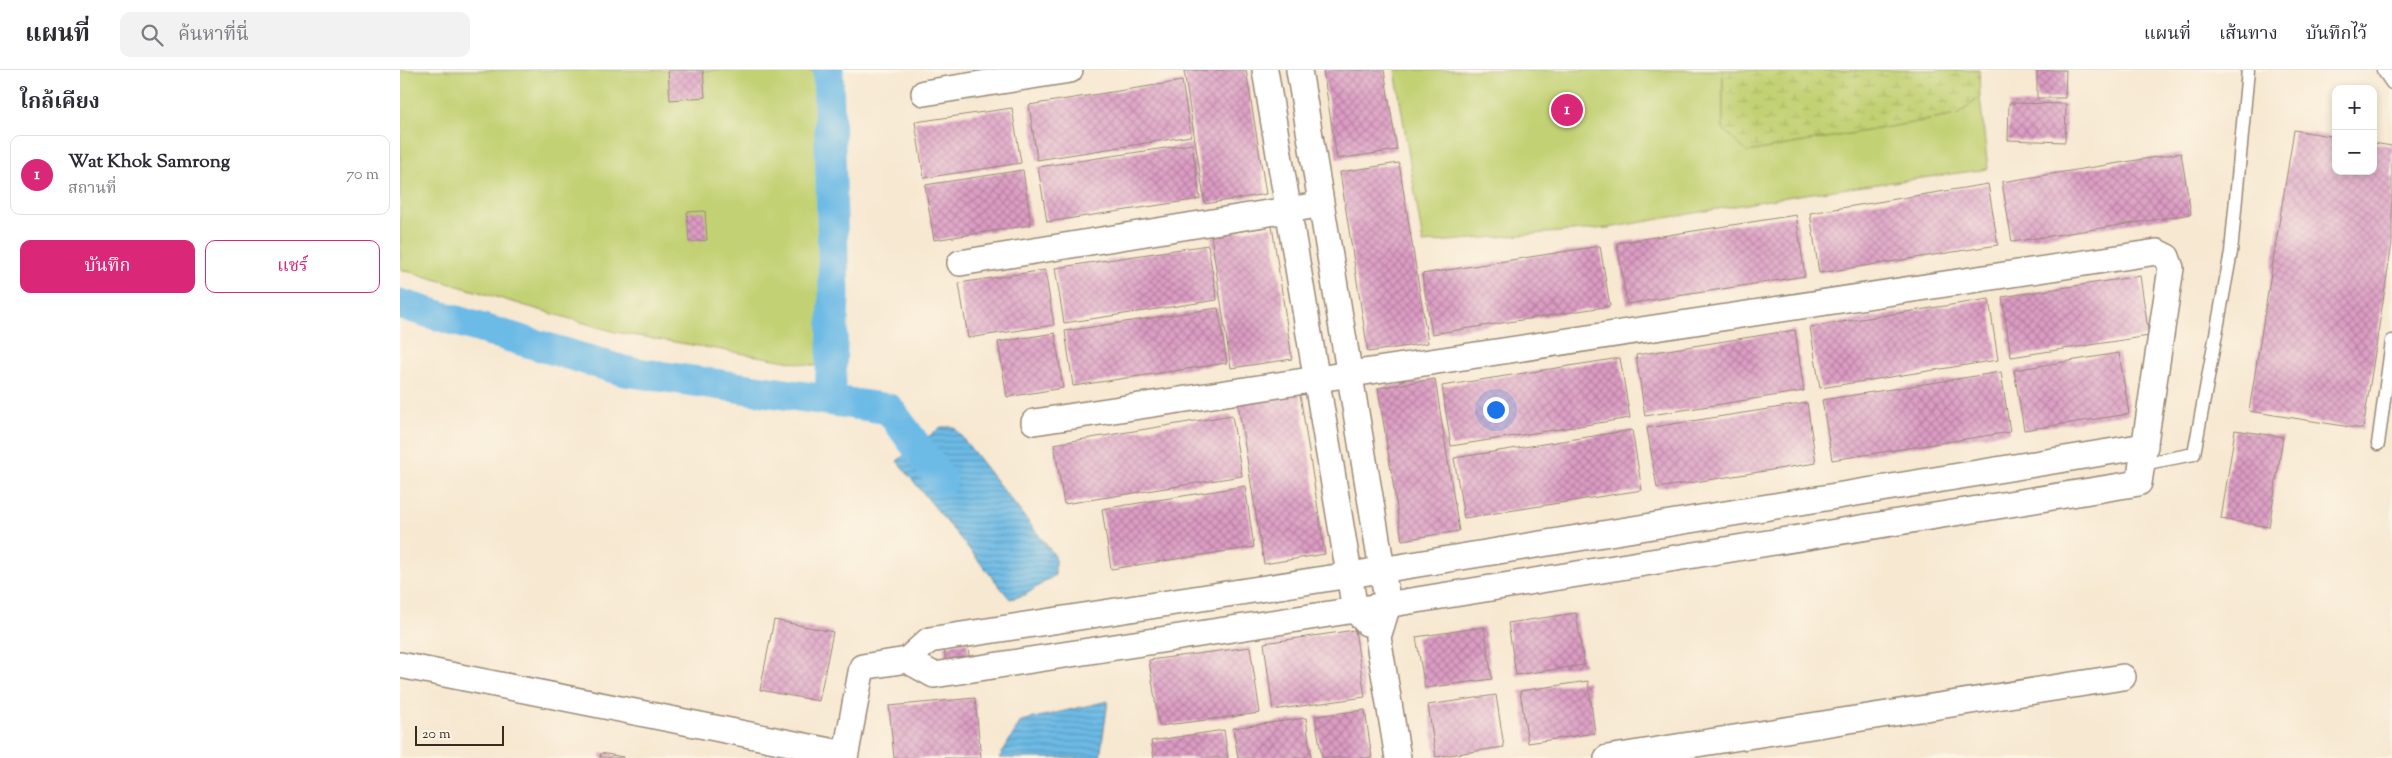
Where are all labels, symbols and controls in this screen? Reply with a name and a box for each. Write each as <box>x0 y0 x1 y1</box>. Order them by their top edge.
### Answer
search box <box>120 12 470 57</box>
text: แผนที่ <box>25 18 90 52</box>
icon: search <box>138 21 166 49</box>
text: ค้นหาที่นี่ <box>178 22 249 49</box>
text: แผนที่ <box>2144 22 2191 48</box>
text: เส้นทาง <box>2219 22 2278 48</box>
text: บันทึกไว้ <box>2306 22 2367 48</box>
map controls <box>2332 85 2377 175</box>
button: + <box>2332 85 2377 130</box>
text: ใกล้เคียง <box>20 88 100 118</box>
pin: 1 <box>1551 91 1583 129</box>
button: − <box>2332 130 2377 175</box>
text: Wat Khok Samrong <box>68 149 230 176</box>
text: 1 <box>34 164 40 187</box>
text: 70 m <box>346 164 379 187</box>
text: สถานที่ <box>68 178 116 201</box>
button: บันทึก <box>20 240 195 293</box>
button: แชร์ <box>205 240 380 293</box>
your location <box>1483 397 1509 423</box>
scale bar <box>415 723 504 746</box>
text: 20 m <box>422 725 451 745</box>

